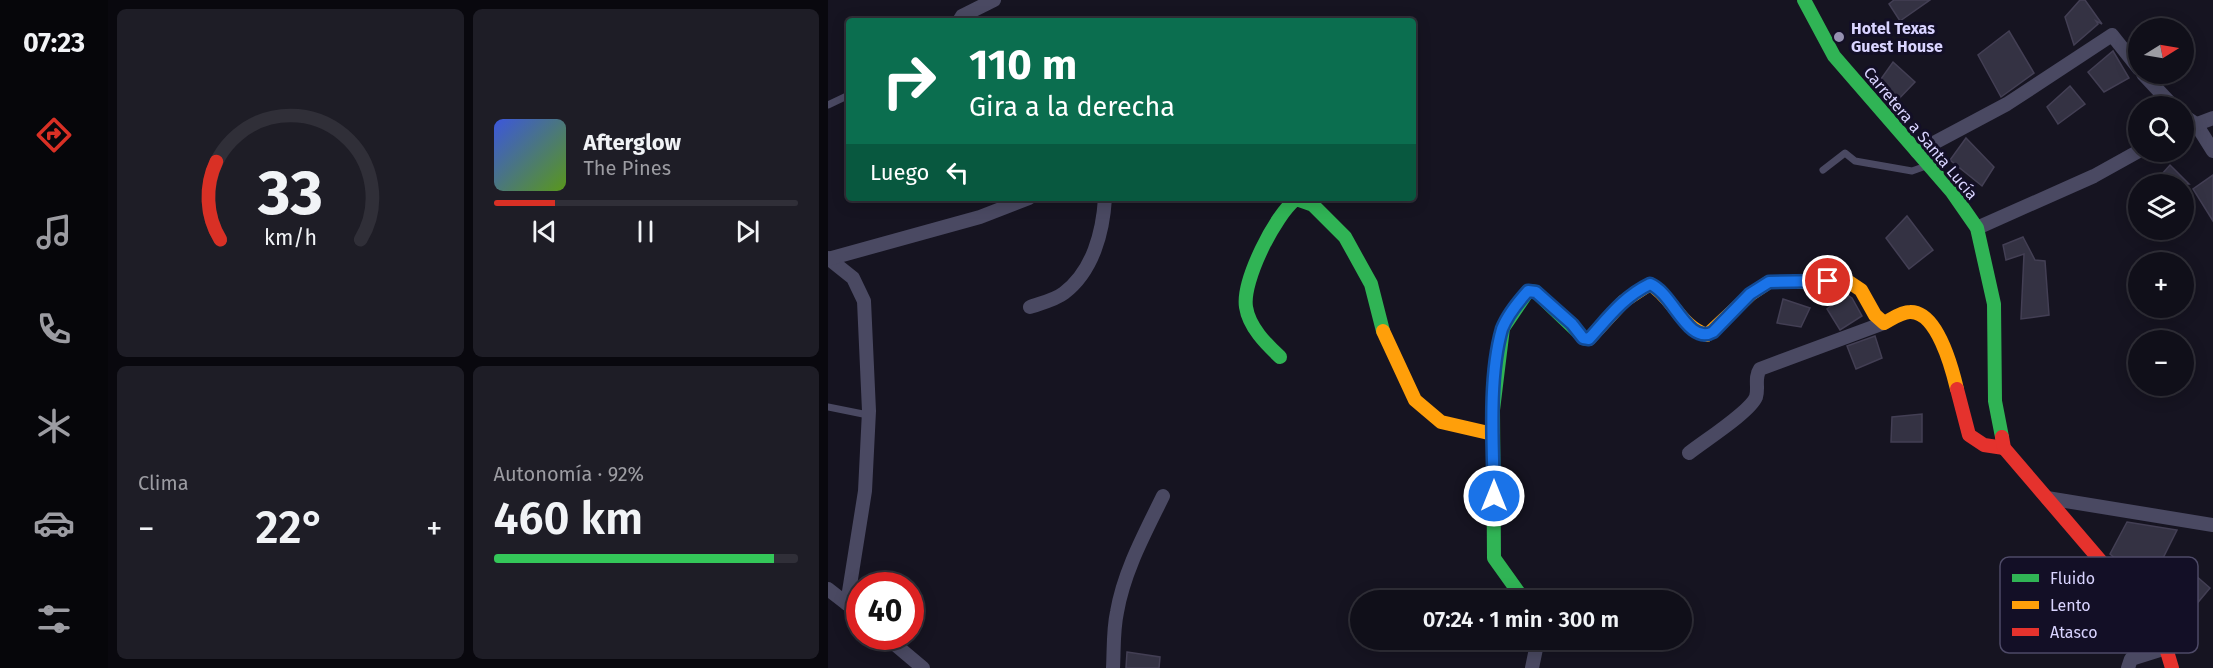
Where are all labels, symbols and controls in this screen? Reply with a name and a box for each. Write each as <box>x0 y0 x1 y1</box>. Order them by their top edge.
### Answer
north arrow <box>2128 18 2194 84</box>
map controls <box>2128 18 2194 396</box>
place label: Hotel Texas Guest House <box>1851 19 1943 56</box>
text: 07:23 <box>23 27 85 59</box>
marker: Hotel Texas Guest House <box>1832 30 1846 44</box>
text: 110 m <box>969 40 1077 90</box>
icon: right <box>870 42 948 120</box>
street label: Carretera a Santa Lucía <box>1860 63 1982 203</box>
text: Gira a la derecha <box>969 91 1175 123</box>
button: search <box>2128 96 2194 162</box>
icon: directions <box>33 114 75 156</box>
text: Afterglow <box>584 129 681 156</box>
text: 33 <box>257 156 323 231</box>
text: The Pines <box>584 156 671 180</box>
icon: left <box>941 156 974 189</box>
text: Luego <box>870 159 929 186</box>
button: layers <box>2128 174 2194 240</box>
icon: music <box>33 211 75 253</box>
icon: previous <box>528 215 561 248</box>
icon: pause <box>629 215 662 248</box>
icon: next <box>731 215 764 248</box>
text: km/h <box>264 226 317 252</box>
button: + <box>2128 252 2194 318</box>
pin <box>1802 255 1853 306</box>
icon: arrive <box>1811 264 1844 297</box>
icon: phone <box>33 308 75 350</box>
button: − <box>2128 330 2194 396</box>
icon: climate <box>33 405 75 447</box>
text: Autonomía · 92% <box>494 462 644 486</box>
position arrow <box>1462 464 1526 528</box>
text: Clima <box>138 471 189 495</box>
text: 460 km <box>494 492 643 546</box>
text: 22° <box>256 501 325 555</box>
icon: car <box>33 502 75 544</box>
text: − <box>138 509 155 549</box>
text: + <box>426 509 443 549</box>
legend <box>2000 557 2198 653</box>
text: Fluido <box>2050 569 2095 588</box>
speed limit sign: 40 <box>846 572 924 650</box>
text: Lento <box>2050 596 2091 615</box>
icon: filters <box>33 598 75 640</box>
text: 07:24 · 1 min · 300 m <box>1423 606 1619 633</box>
text: Atasco <box>2050 623 2098 642</box>

